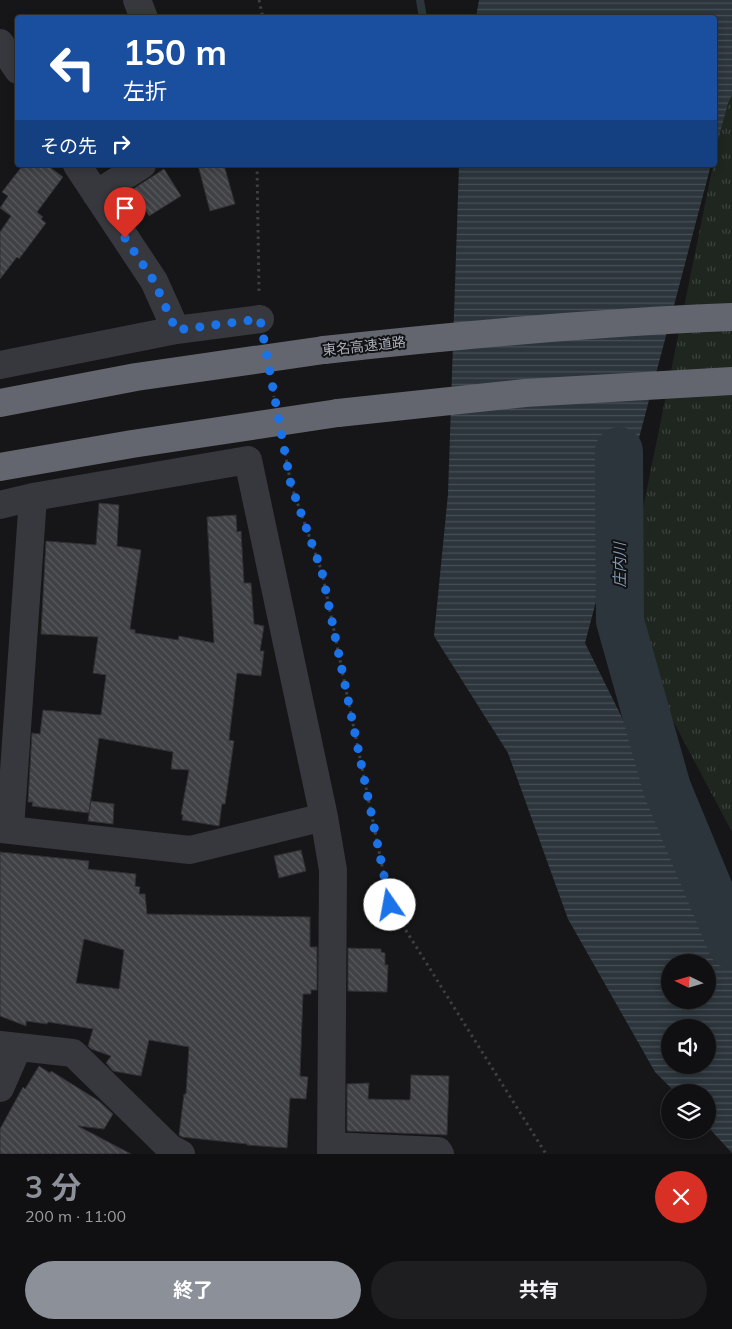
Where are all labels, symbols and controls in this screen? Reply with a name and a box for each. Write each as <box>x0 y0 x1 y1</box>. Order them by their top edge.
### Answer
text: 150 m <box>123 30 227 74</box>
icon: left <box>40 35 105 100</box>
text: 左折 <box>123 77 167 105</box>
icon: right <box>107 130 135 158</box>
text: その先 <box>40 134 97 158</box>
pin <box>104 187 146 238</box>
icon: arrive <box>111 194 139 222</box>
street label: 東名高速道路 <box>321 333 407 359</box>
water label: 庄内川 <box>610 541 629 588</box>
position arrow <box>363 878 415 930</box>
north arrow <box>661 954 716 1009</box>
map controls <box>661 954 716 1139</box>
button: sound <box>661 1019 716 1074</box>
button: layers <box>661 1084 716 1139</box>
text: 3 分 <box>25 1168 81 1206</box>
button: close <box>655 1171 707 1223</box>
text: 200 m · 11:00 <box>25 1206 126 1226</box>
button: 終了 <box>25 1261 361 1319</box>
button: 共有 <box>371 1261 707 1319</box>

